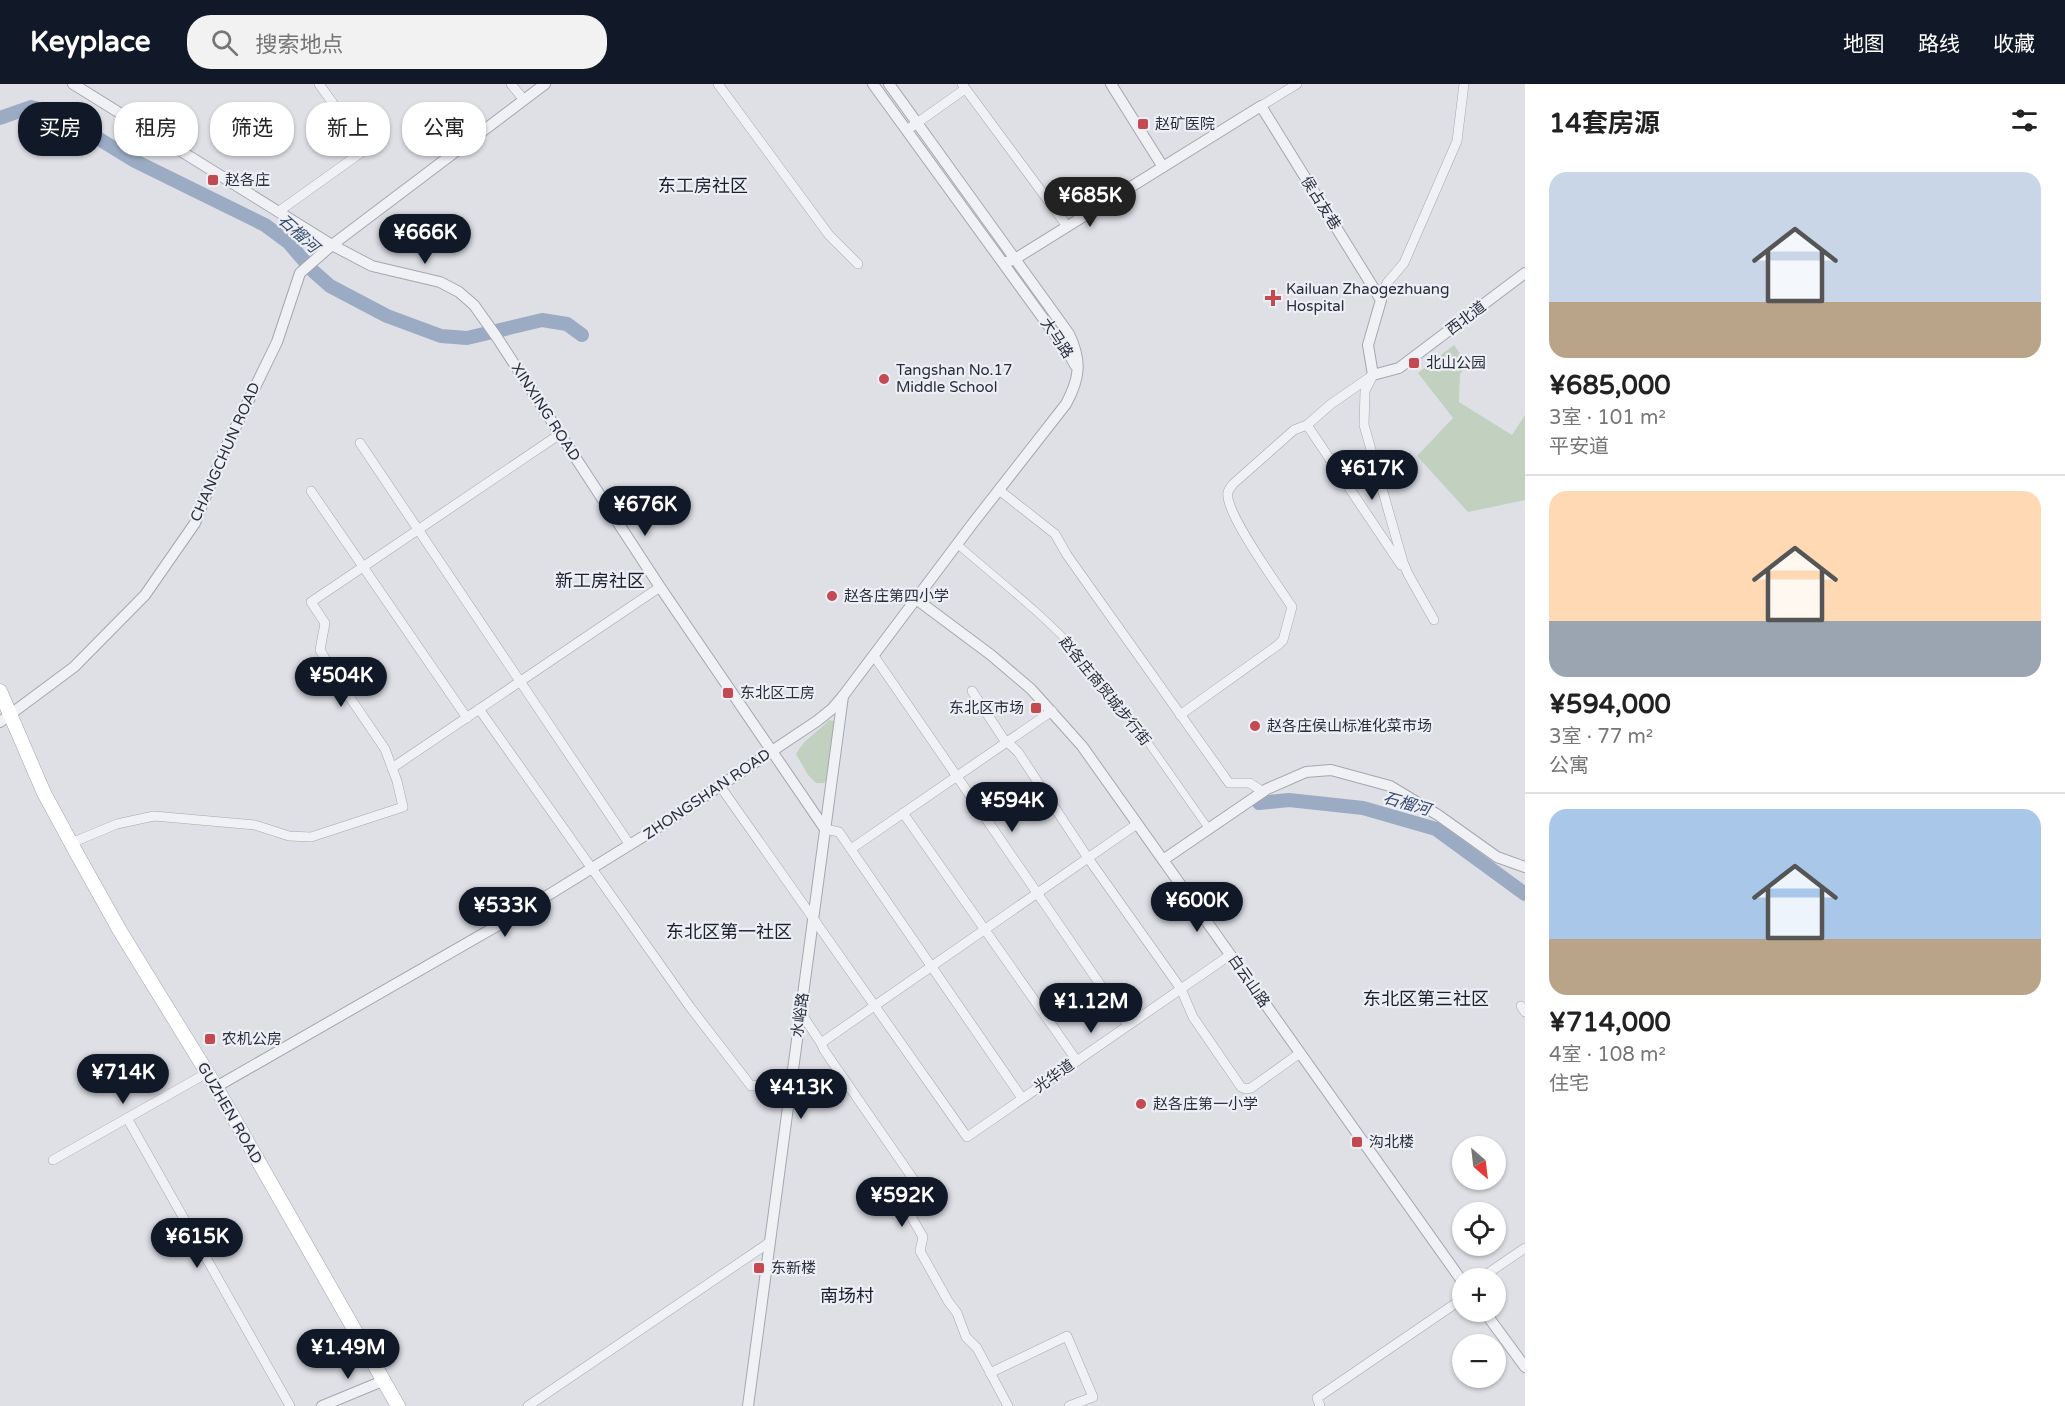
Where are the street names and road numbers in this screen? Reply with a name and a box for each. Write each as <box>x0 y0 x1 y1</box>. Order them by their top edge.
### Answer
street label: 侯占友巷 <box>1297 173 1345 233</box>
street label: 西北道 <box>1443 297 1489 339</box>
street label: 大马路 <box>1037 314 1077 362</box>
street label: XINXING ROAD <box>508 360 584 464</box>
street label: CHANGCHUN ROAD <box>186 380 264 524</box>
street label: 赵各庄商贸城步行街 <box>1056 633 1154 749</box>
street label: ZHONGSHAN ROAD <box>640 745 774 843</box>
street label: 白云山路 <box>1224 951 1274 1011</box>
street label: 水峪路 <box>788 991 812 1039</box>
street label: 光华道 <box>1030 1056 1078 1096</box>
street label: GUZHEN ROAD <box>194 1059 266 1167</box>

